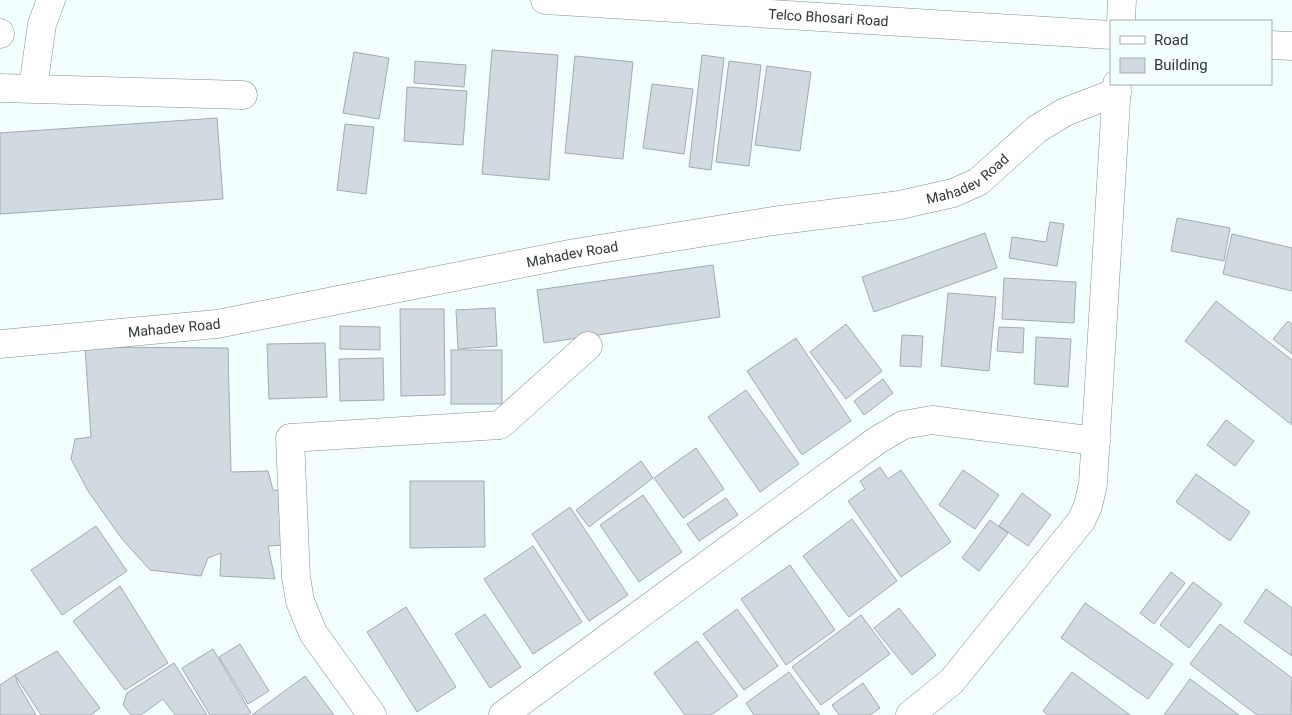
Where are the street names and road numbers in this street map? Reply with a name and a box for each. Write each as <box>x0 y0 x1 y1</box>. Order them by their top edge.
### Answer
street label: Telco Bhosari Road <box>768 6 889 29</box>
street label: Mahadev Road <box>925 150 1012 207</box>
street label: Mahadev Road <box>525 238 619 270</box>
street label: Mahadev Road <box>127 316 221 340</box>

